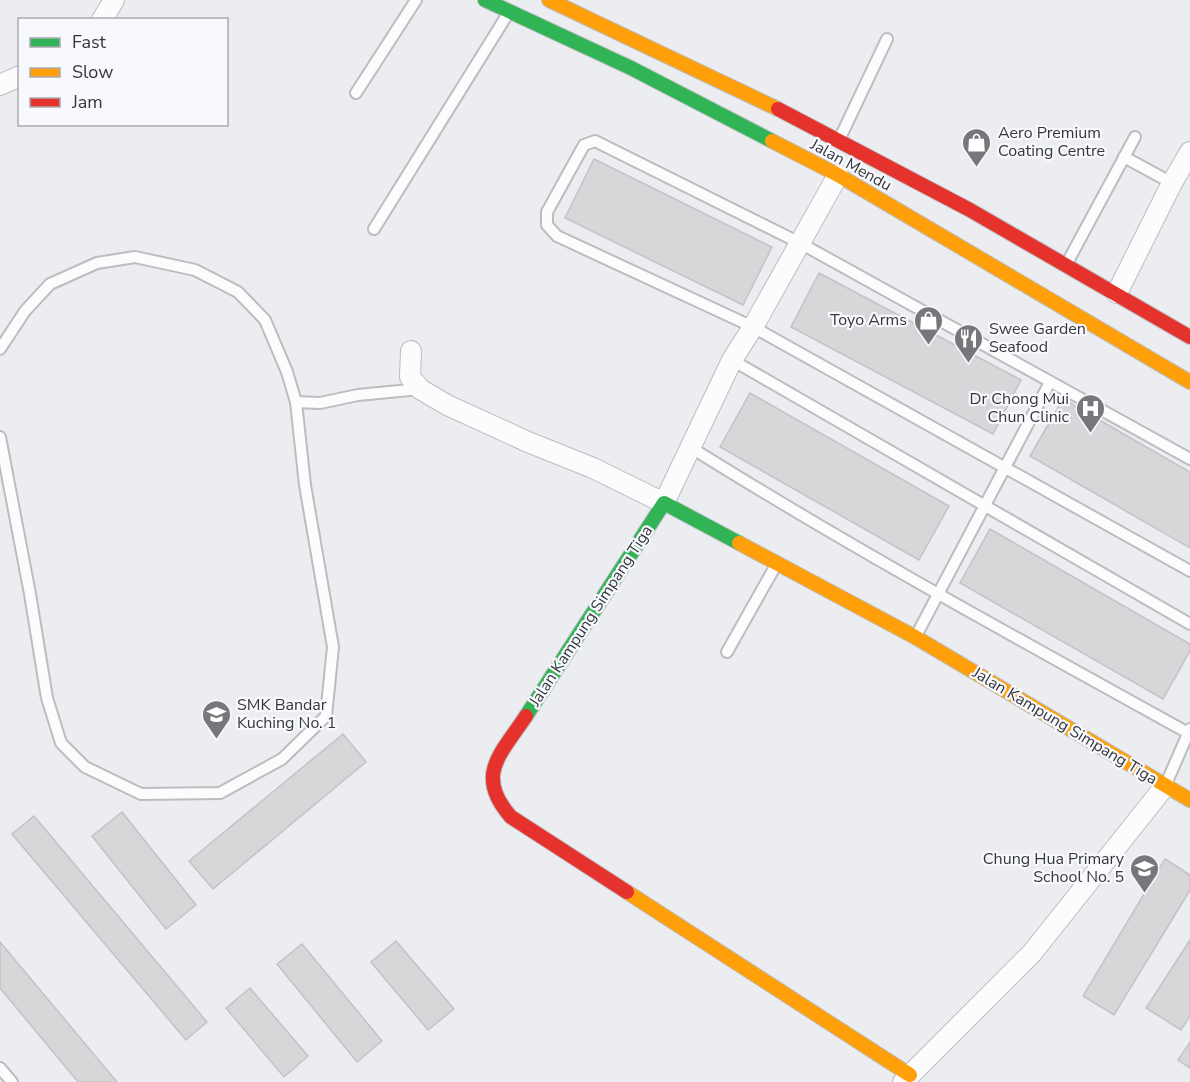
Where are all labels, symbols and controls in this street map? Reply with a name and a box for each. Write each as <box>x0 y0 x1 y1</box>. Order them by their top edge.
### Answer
legend <box>18 18 228 126</box>
text: Fast <box>72 30 107 54</box>
text: Slow <box>72 60 113 84</box>
text: Jam <box>71 90 103 114</box>
place label: Aero Premium Coating Centre <box>998 122 1105 162</box>
shop icon: Aero Premium Coating Centre <box>961 126 993 168</box>
street label: Jalan Mendu <box>806 133 896 196</box>
shop icon: Toyo Arms <box>912 304 944 346</box>
place label: Toyo Arms <box>830 309 907 331</box>
place label: Swee Garden Seafood <box>989 318 1086 358</box>
restaurant icon: Swee Garden Seafood <box>952 322 984 364</box>
place label: Dr Chong Mui Chun Clinic <box>970 388 1070 428</box>
hospital icon: Dr Chong Mui Chun Clinic <box>1074 392 1106 434</box>
street label: Jalan Kampung Simpang Tiga <box>524 521 658 712</box>
street label: Jalan Kampung Simpang Tiga <box>968 661 1162 790</box>
place label: SMK Bandar Kuching No. 1 <box>237 694 336 734</box>
school or university icon: SMK Bandar Kuching No. 1 <box>200 698 232 740</box>
place label: Chung Hua Primary School No. 5 <box>983 848 1125 888</box>
school or university icon: Chung Hua Primary School No. 5 <box>1129 852 1161 894</box>

